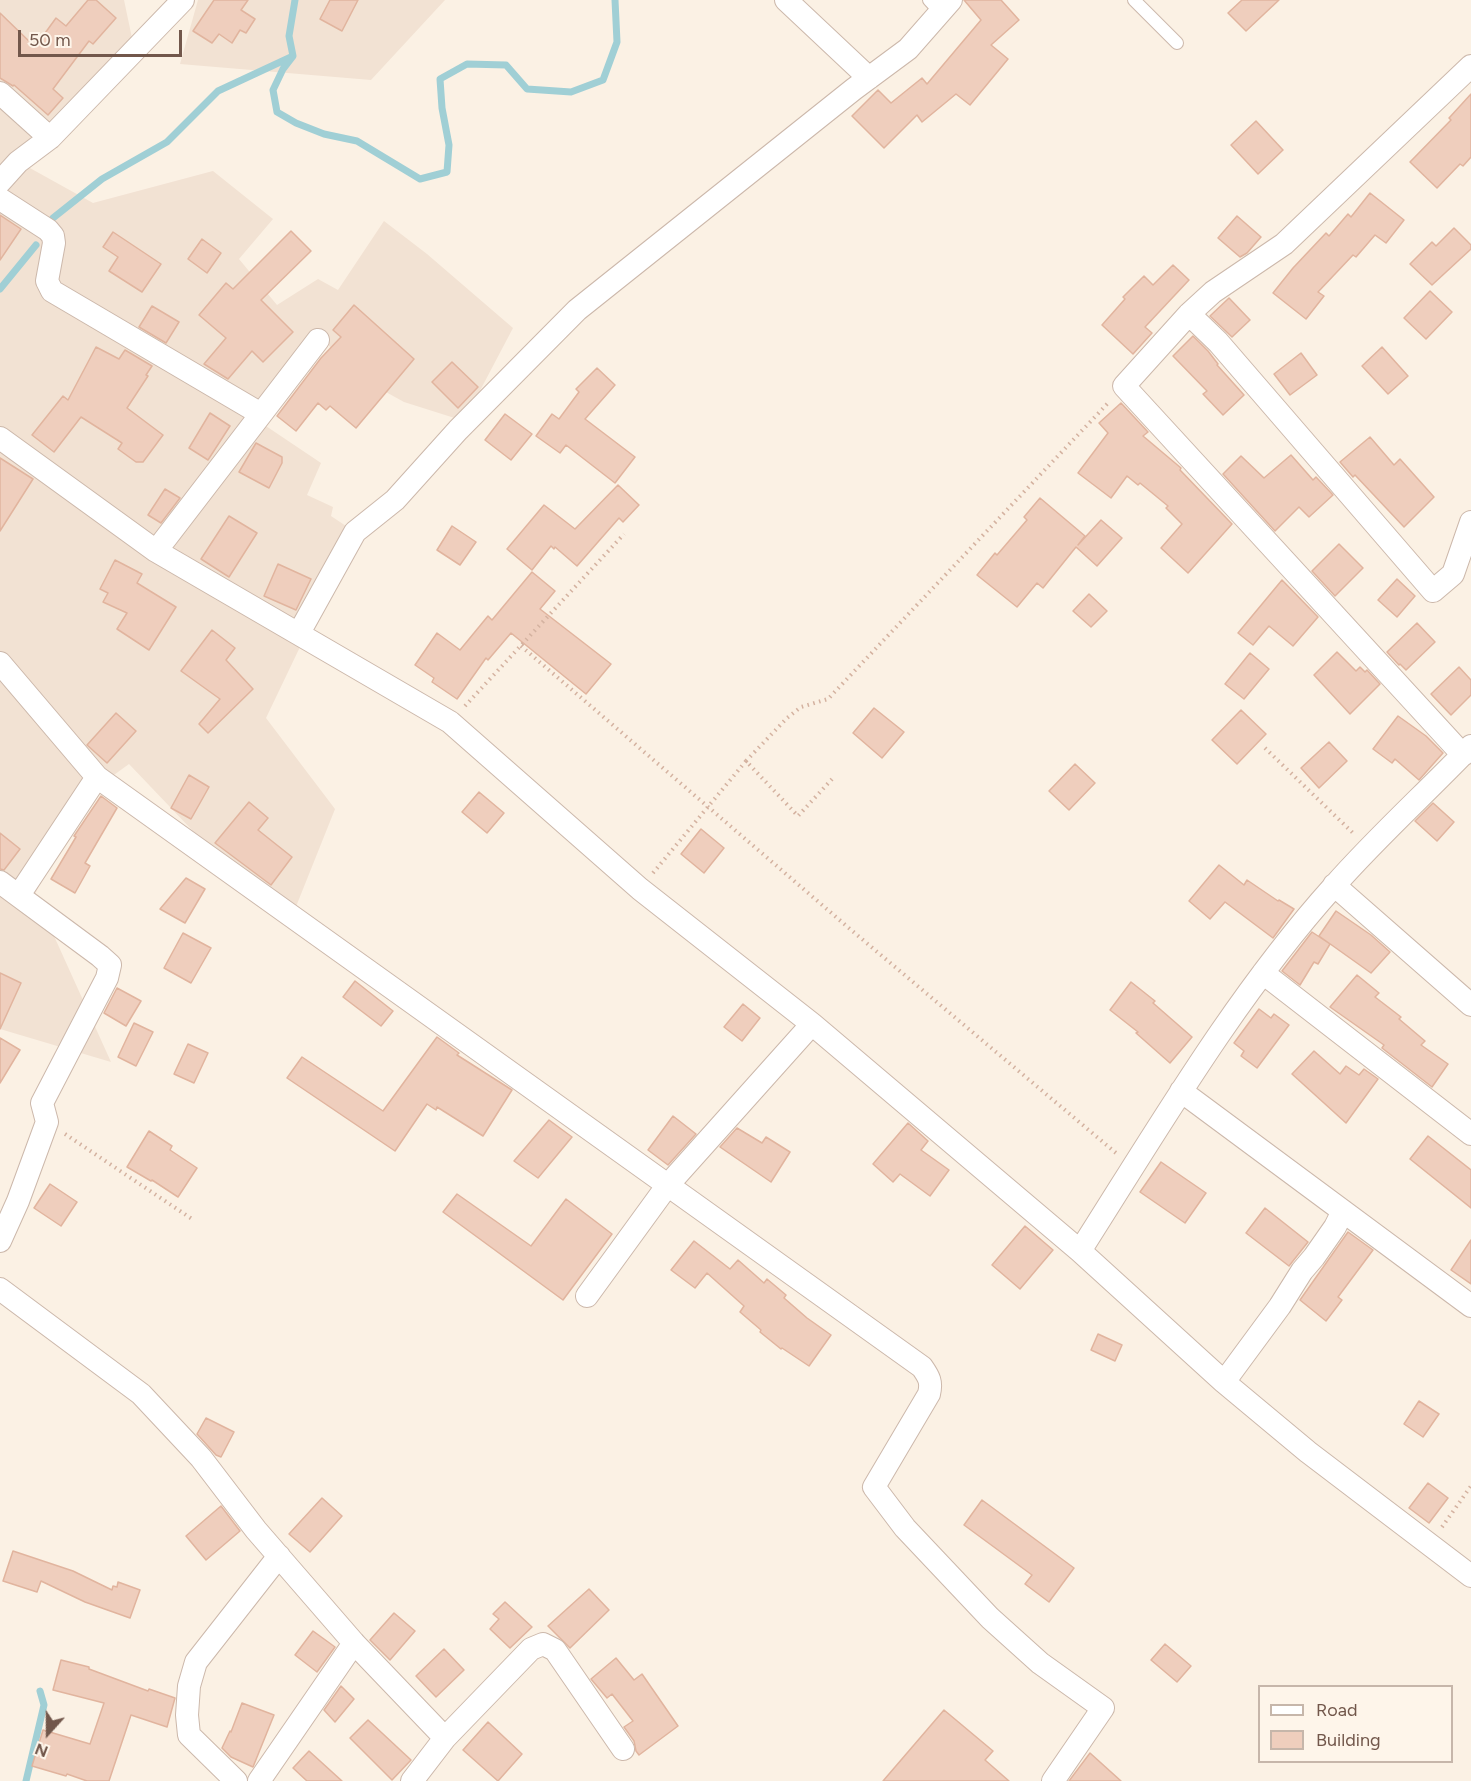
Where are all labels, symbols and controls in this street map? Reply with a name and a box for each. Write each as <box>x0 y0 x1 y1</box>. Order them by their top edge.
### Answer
scale bar <box>21 18 184 56</box>
text: 50 m <box>29 29 71 51</box>
legend <box>1258 1685 1453 1763</box>
text: Road <box>1316 1699 1357 1721</box>
north arrow <box>18 1703 78 1763</box>
text: Building <box>1316 1729 1381 1751</box>
text: N <box>32 1739 51 1761</box>

